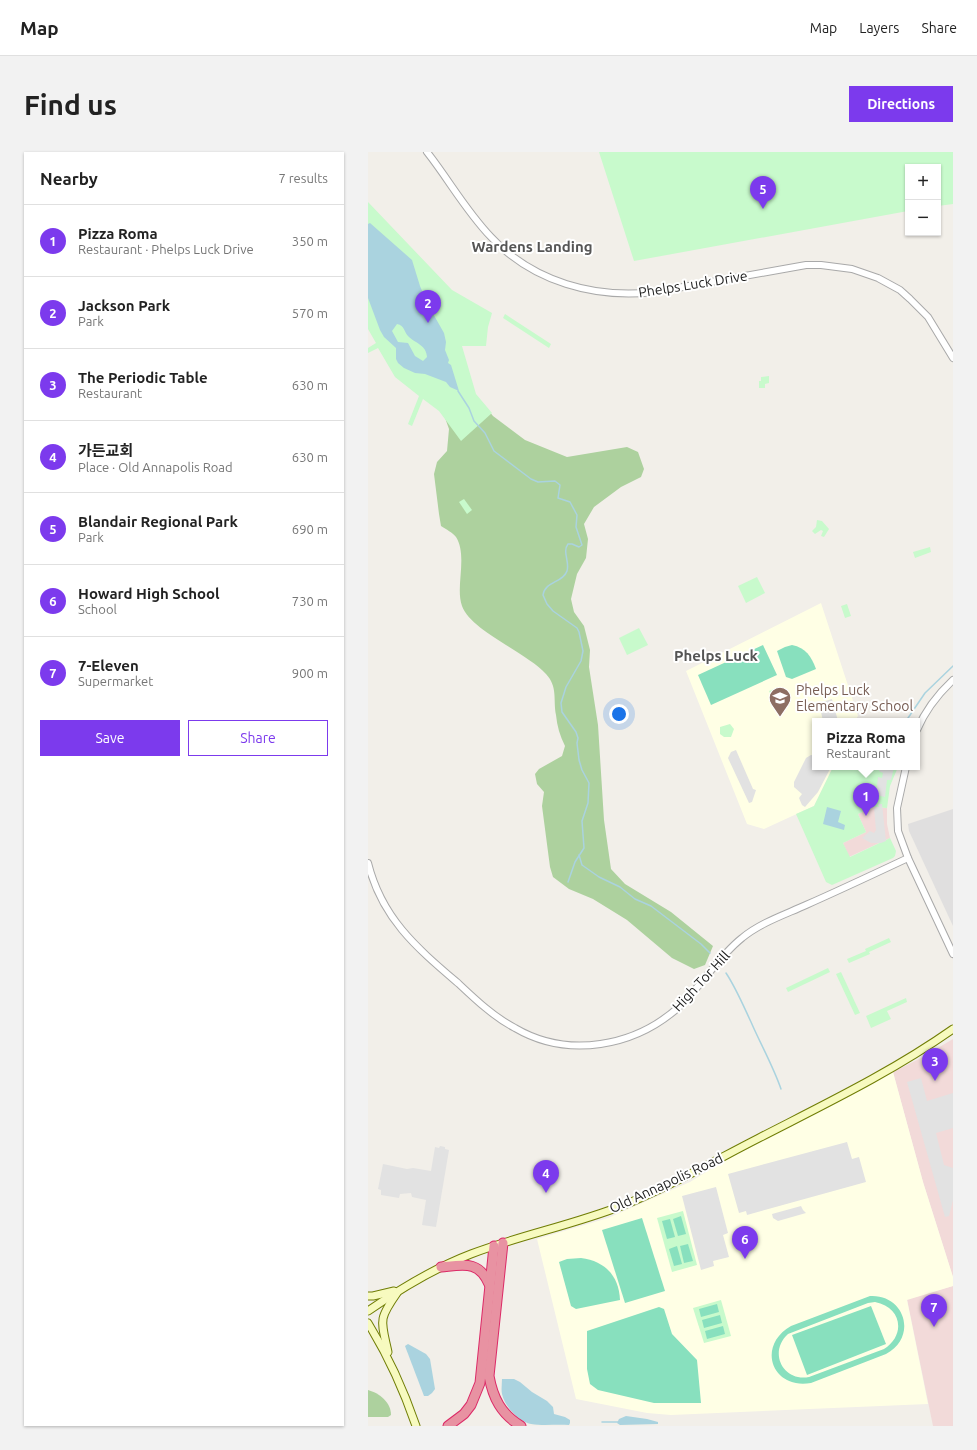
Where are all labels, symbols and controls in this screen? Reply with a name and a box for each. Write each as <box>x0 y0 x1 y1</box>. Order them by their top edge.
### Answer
text: Map <box>20 17 59 39</box>
text: Map <box>810 20 837 36</box>
text: Layers <box>859 20 899 36</box>
text: Share <box>921 20 957 36</box>
button: Directions <box>849 86 953 122</box>
text: Find us <box>24 89 117 120</box>
map controls <box>905 164 941 236</box>
button: + <box>905 164 941 200</box>
text: Nearby <box>40 169 98 188</box>
text: 7 results <box>278 171 328 185</box>
pin: 5 <box>750 176 776 209</box>
button: − <box>905 200 941 236</box>
text: Pizza Roma <box>78 225 158 242</box>
text: 1 <box>49 234 57 248</box>
text: 350 m <box>292 234 328 248</box>
district label: Wardens Landing <box>471 238 593 255</box>
text: Restaurant · Phelps Luck Drive <box>78 242 254 256</box>
street label: Phelps Luck Drive <box>637 267 749 301</box>
pin: 2 <box>415 290 441 323</box>
text: Jackson Park <box>78 297 170 314</box>
text: 2 <box>49 306 57 320</box>
text: 570 m <box>292 306 328 320</box>
text: Park <box>78 314 104 328</box>
text: The Periodic Table <box>78 369 208 386</box>
text: 3 <box>49 378 57 392</box>
text: 630 m <box>292 378 328 392</box>
text: Restaurant <box>78 386 142 400</box>
text: 가든교회 <box>78 442 133 459</box>
text: 4 <box>49 450 57 464</box>
text: 630 m <box>292 450 328 464</box>
text: Place · Old Annapolis Road <box>78 460 233 474</box>
text: Blandair Regional Park <box>78 513 238 530</box>
text: 5 <box>49 522 57 536</box>
text: 690 m <box>292 522 328 536</box>
text: Park <box>78 530 104 544</box>
text: Howard High School <box>78 585 220 602</box>
text: 6 <box>49 594 57 608</box>
text: 730 m <box>292 594 328 608</box>
text: School <box>78 602 117 616</box>
district label: Phelps Luck <box>674 647 759 664</box>
text: 7-Eleven <box>78 657 139 674</box>
text: 7 <box>49 666 57 680</box>
text: 900 m <box>292 666 328 680</box>
text: Supermarket <box>78 674 153 688</box>
place label: Phelps Luck Elementary School <box>796 682 914 714</box>
school or university icon: Phelps Luck Elementary School <box>767 685 793 718</box>
your location <box>609 704 629 724</box>
popup <box>812 718 920 770</box>
button: Save <box>40 720 180 756</box>
button: Share <box>188 720 328 756</box>
text: Pizza Roma <box>826 729 906 746</box>
text: Restaurant <box>826 746 890 760</box>
pin: 1 <box>853 783 879 816</box>
street label: High Tor Hill <box>669 947 733 1015</box>
pin: 3 <box>922 1048 948 1081</box>
street label: Old Annapolis Road <box>607 1150 725 1216</box>
pin: 4 <box>533 1160 559 1193</box>
pin: 6 <box>732 1226 758 1259</box>
pin: 7 <box>921 1294 947 1327</box>

